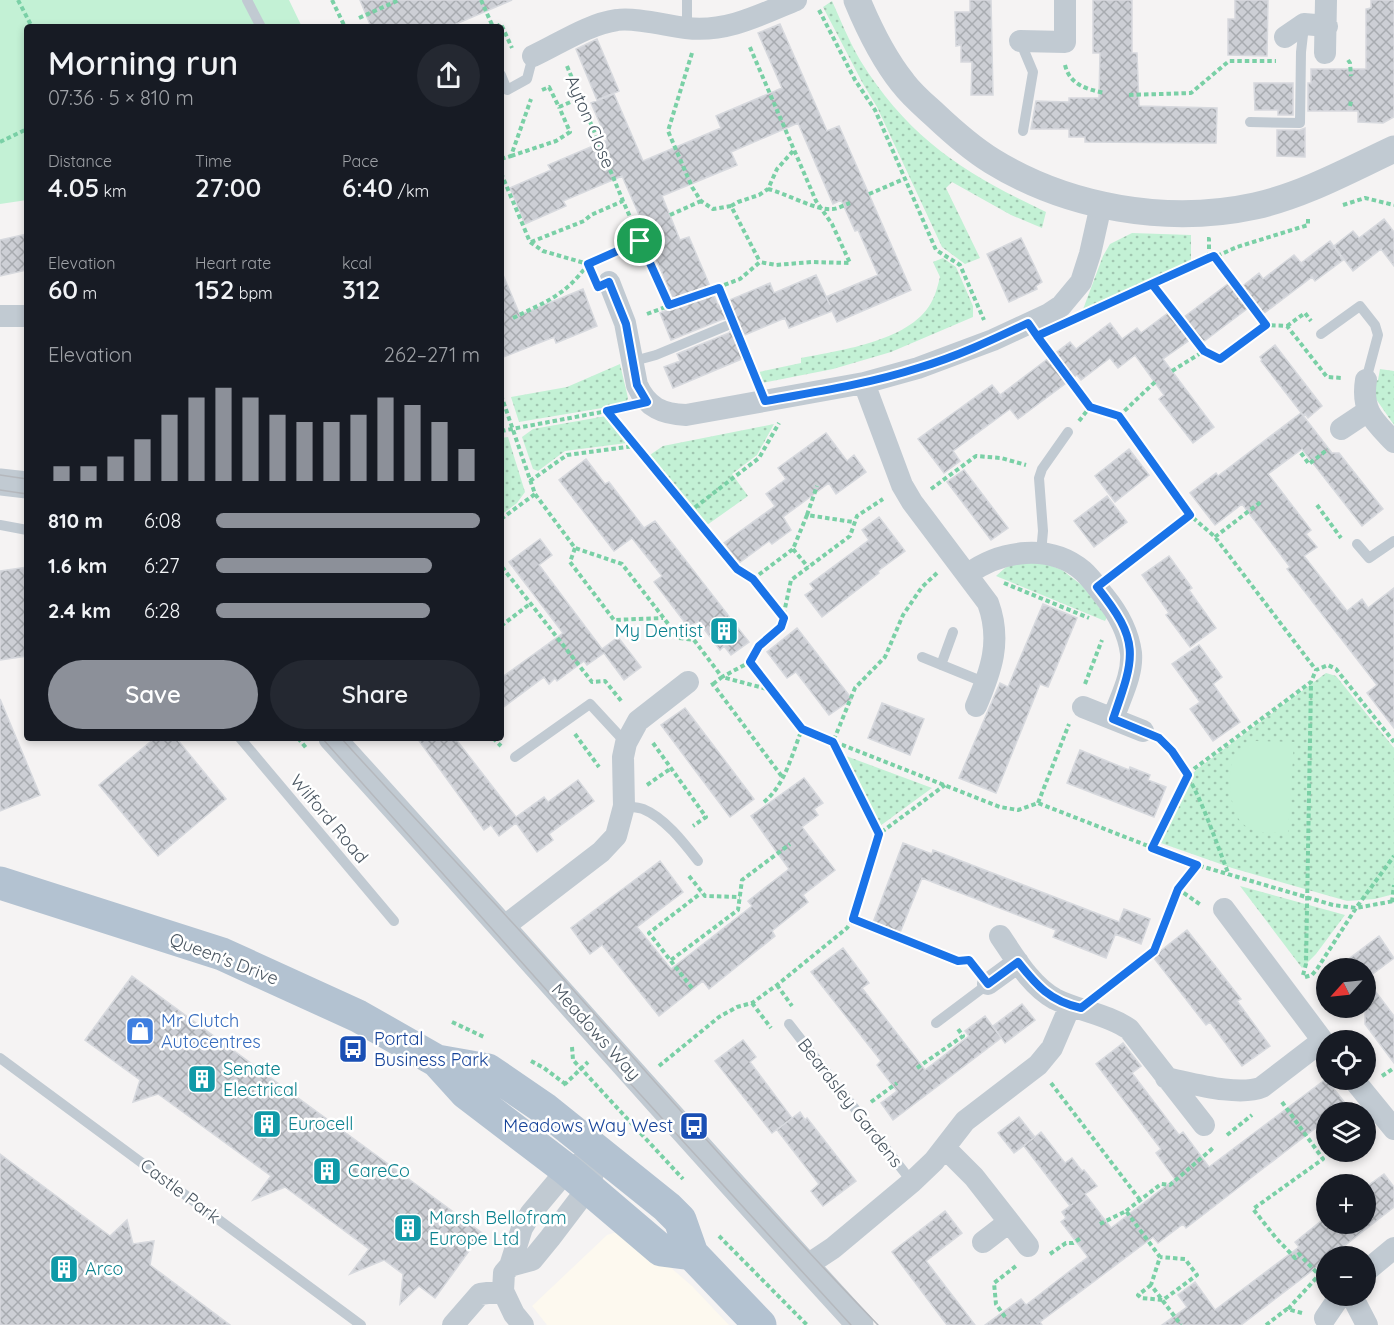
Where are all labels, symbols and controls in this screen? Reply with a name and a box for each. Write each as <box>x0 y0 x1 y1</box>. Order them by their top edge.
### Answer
text: Morning run <box>48 42 238 83</box>
button: share <box>417 44 480 107</box>
street label: Ayton Close <box>561 72 620 172</box>
text: 07:36 · 5 × 810 m <box>48 85 194 110</box>
text: Distance <box>48 151 112 171</box>
text: Time <box>195 151 232 171</box>
text: Pace <box>342 151 378 171</box>
text: 4.05 <box>48 171 99 204</box>
text: 27:00 <box>195 171 261 204</box>
text: 6:40 <box>342 171 393 204</box>
text: km <box>99 181 127 201</box>
text: /km <box>393 181 429 201</box>
pin <box>614 215 665 266</box>
icon: arrive <box>623 224 656 257</box>
text: Elevation <box>48 253 115 273</box>
text: Heart rate <box>195 253 271 273</box>
text: kcal <box>342 253 372 273</box>
text: 60 <box>48 273 78 306</box>
text: 152 <box>195 273 234 306</box>
text: 312 <box>342 273 380 306</box>
text: m <box>78 283 97 303</box>
text: bpm <box>234 283 273 303</box>
text: Elevation <box>48 342 132 367</box>
text: 262–271 m <box>384 342 480 367</box>
text: 810 m <box>48 508 103 533</box>
text: 6:08 <box>144 508 181 533</box>
text: 1.6 km <box>48 553 107 578</box>
text: 6:27 <box>144 553 179 578</box>
text: 2.4 km <box>48 598 111 623</box>
text: 6:28 <box>144 598 180 623</box>
building icon: My Dentist <box>708 615 740 647</box>
place label: My Dentist <box>615 619 703 642</box>
button: Save <box>48 660 258 729</box>
button: Share <box>270 660 480 729</box>
street label: Wilford Road <box>286 770 373 868</box>
street label: Queen's Drive <box>166 927 282 990</box>
north arrow <box>1316 958 1376 1018</box>
map controls <box>1316 958 1376 1306</box>
street label: Meadows Way <box>547 978 646 1085</box>
place label: Mr Clutch Autocentres <box>161 1009 261 1053</box>
shop icon: Mr Clutch Autocentres <box>124 1015 156 1047</box>
place label: Portal Business Park <box>374 1027 489 1071</box>
button: locate <box>1316 1030 1376 1090</box>
bus stop icon: Portal Business Park <box>337 1033 369 1065</box>
street label: Beardsley Gardens <box>793 1033 908 1172</box>
place label: Senate Electrical <box>223 1057 298 1101</box>
building icon: Senate Electrical <box>186 1063 218 1095</box>
button: layers <box>1316 1102 1376 1162</box>
building icon: Eurocell <box>251 1108 283 1140</box>
bus stop icon: Meadows Way West <box>678 1110 710 1142</box>
place label: Eurocell <box>288 1112 353 1135</box>
place label: Meadows Way West <box>503 1114 673 1137</box>
street label: Castle Park <box>136 1153 225 1228</box>
building icon: CareCo <box>311 1155 343 1187</box>
place label: CareCo <box>348 1159 410 1182</box>
button: + <box>1316 1174 1376 1234</box>
place label: Marsh Bellofram Europe Ltd <box>429 1206 567 1250</box>
building icon: Marsh Bellofram Europe Ltd <box>392 1212 424 1244</box>
button: − <box>1316 1246 1376 1306</box>
building icon: Arco <box>48 1253 80 1285</box>
place label: Arco <box>85 1257 123 1280</box>

